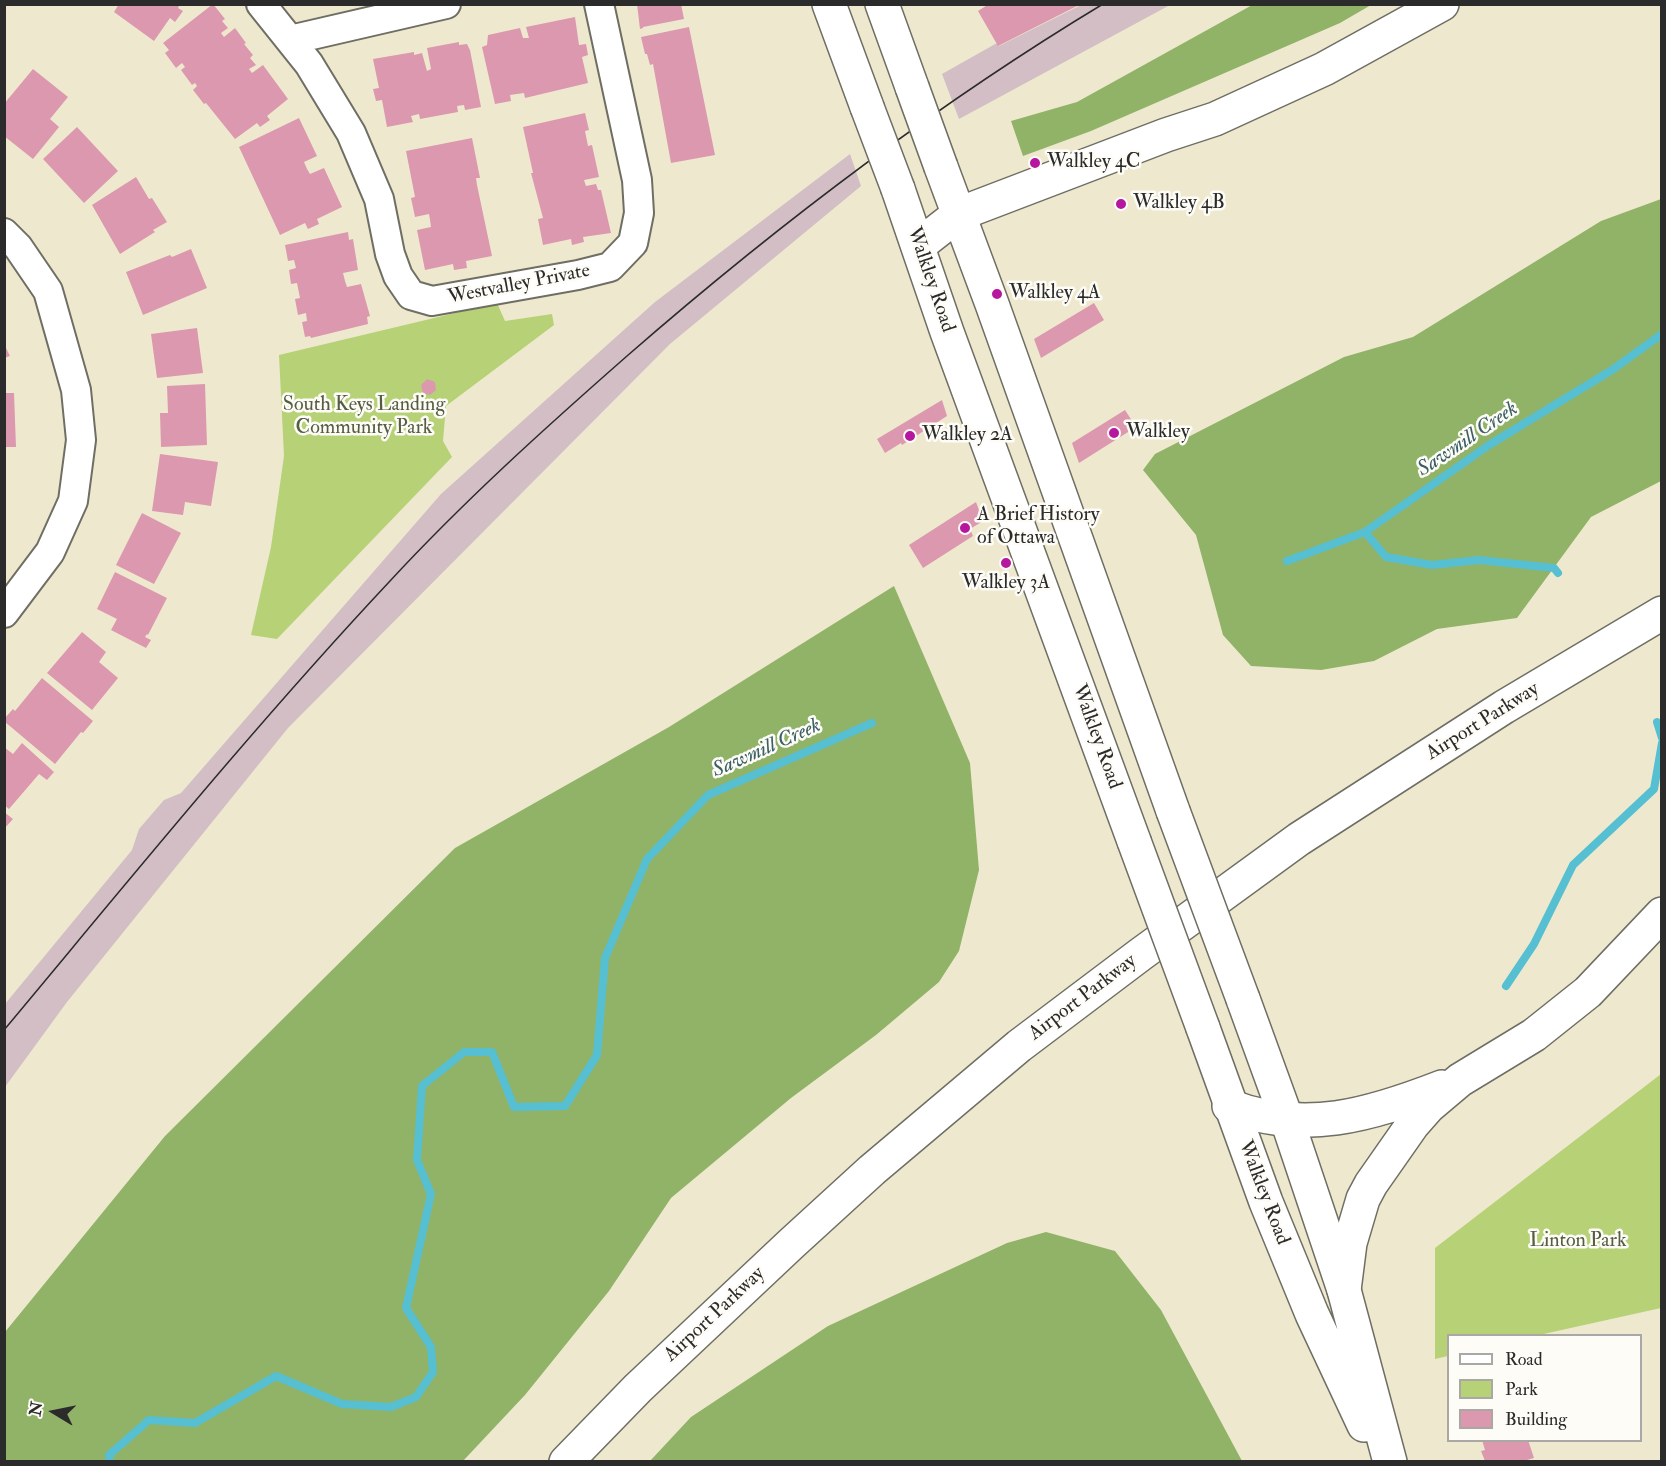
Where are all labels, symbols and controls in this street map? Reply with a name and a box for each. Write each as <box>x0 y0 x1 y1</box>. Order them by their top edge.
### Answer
place label: Walkley 4C <box>1047 151 1140 175</box>
marker: Walkley 4C <box>1028 156 1042 170</box>
place label: Walkley 4B <box>1133 192 1225 216</box>
marker: Walkley 4B <box>1114 197 1128 211</box>
street label: Walkley Road <box>901 224 959 336</box>
street label: Westvalley Private <box>446 259 592 311</box>
place label: Walkley 4A <box>1009 282 1100 306</box>
marker: Walkley 4A <box>990 287 1004 301</box>
park label: South Keys Landing Community Park <box>283 394 445 441</box>
water label: Sawmill Creek <box>1413 397 1523 483</box>
place label: Walkley <box>1126 421 1190 445</box>
place label: Walkley 2A <box>922 424 1013 448</box>
marker: Walkley <box>1107 426 1121 440</box>
marker: Walkley 2A <box>903 429 917 443</box>
place label: A Brief History of Ottawa <box>977 504 1100 551</box>
marker: A Brief History of Ottawa <box>958 521 972 535</box>
marker: Walkley 3A <box>999 556 1013 570</box>
place label: Walkley 3A <box>962 572 1050 596</box>
street label: Airport Parkway <box>1422 678 1544 766</box>
street label: Walkley Road <box>1066 681 1126 793</box>
water label: Sawmill Creek <box>709 714 825 784</box>
street label: Airport Parkway <box>1024 950 1142 1046</box>
street label: Walkley Road <box>1232 1137 1294 1249</box>
park label: Linton Park <box>1530 1230 1626 1254</box>
street label: Airport Parkway <box>660 1262 770 1368</box>
legend <box>1447 1334 1642 1442</box>
text: Road <box>1505 1348 1543 1371</box>
text: Park <box>1505 1378 1538 1401</box>
north arrow <box>24 1382 84 1442</box>
text: N <box>25 1400 47 1418</box>
text: Building <box>1505 1408 1567 1431</box>

